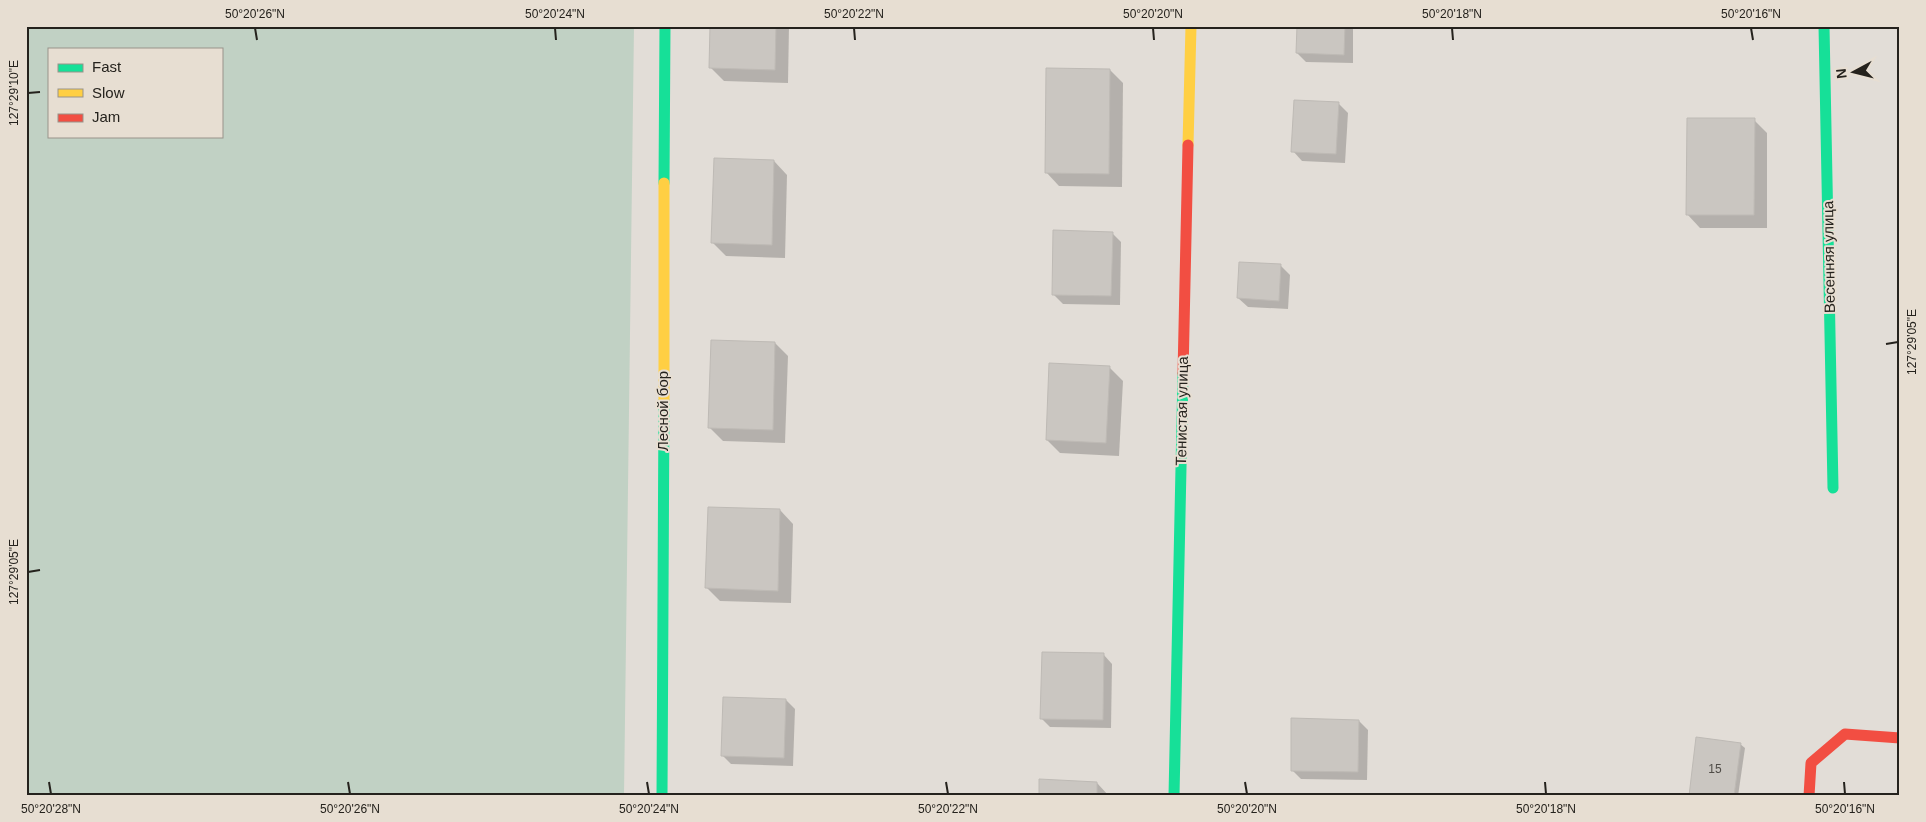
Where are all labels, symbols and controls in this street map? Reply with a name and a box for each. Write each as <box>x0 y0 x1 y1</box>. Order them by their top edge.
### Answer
text: 50°20'26"N <box>225 7 285 21</box>
text: 50°20'24"N <box>525 7 585 21</box>
text: 50°20'22"N <box>824 7 884 21</box>
text: 50°20'20"N <box>1123 7 1183 21</box>
text: 50°20'18"N <box>1422 7 1482 21</box>
text: 50°20'16"N <box>1721 7 1781 21</box>
legend <box>48 48 222 138</box>
north arrow <box>1828 48 1878 98</box>
text: Fast <box>92 58 122 75</box>
text: 127°29'10"E <box>7 60 21 126</box>
text: N <box>1833 68 1850 80</box>
text: Slow <box>92 84 125 101</box>
text: Jam <box>92 108 120 125</box>
street label: Весенняя улица <box>1819 200 1838 313</box>
text: 127°29'05"E <box>1905 309 1919 375</box>
street label: Тенистая улица <box>1172 356 1191 466</box>
street label: Лесной бор <box>654 371 671 451</box>
text: 127°29'05"E <box>7 539 21 605</box>
house number: 15 <box>1708 762 1722 776</box>
text: 50°20'28"N <box>21 802 81 816</box>
text: 50°20'26"N <box>320 802 380 816</box>
text: 50°20'24"N <box>619 802 679 816</box>
text: 50°20'22"N <box>918 802 978 816</box>
text: 50°20'20"N <box>1217 802 1277 816</box>
text: 50°20'18"N <box>1516 802 1576 816</box>
text: 50°20'16"N <box>1815 802 1875 816</box>

